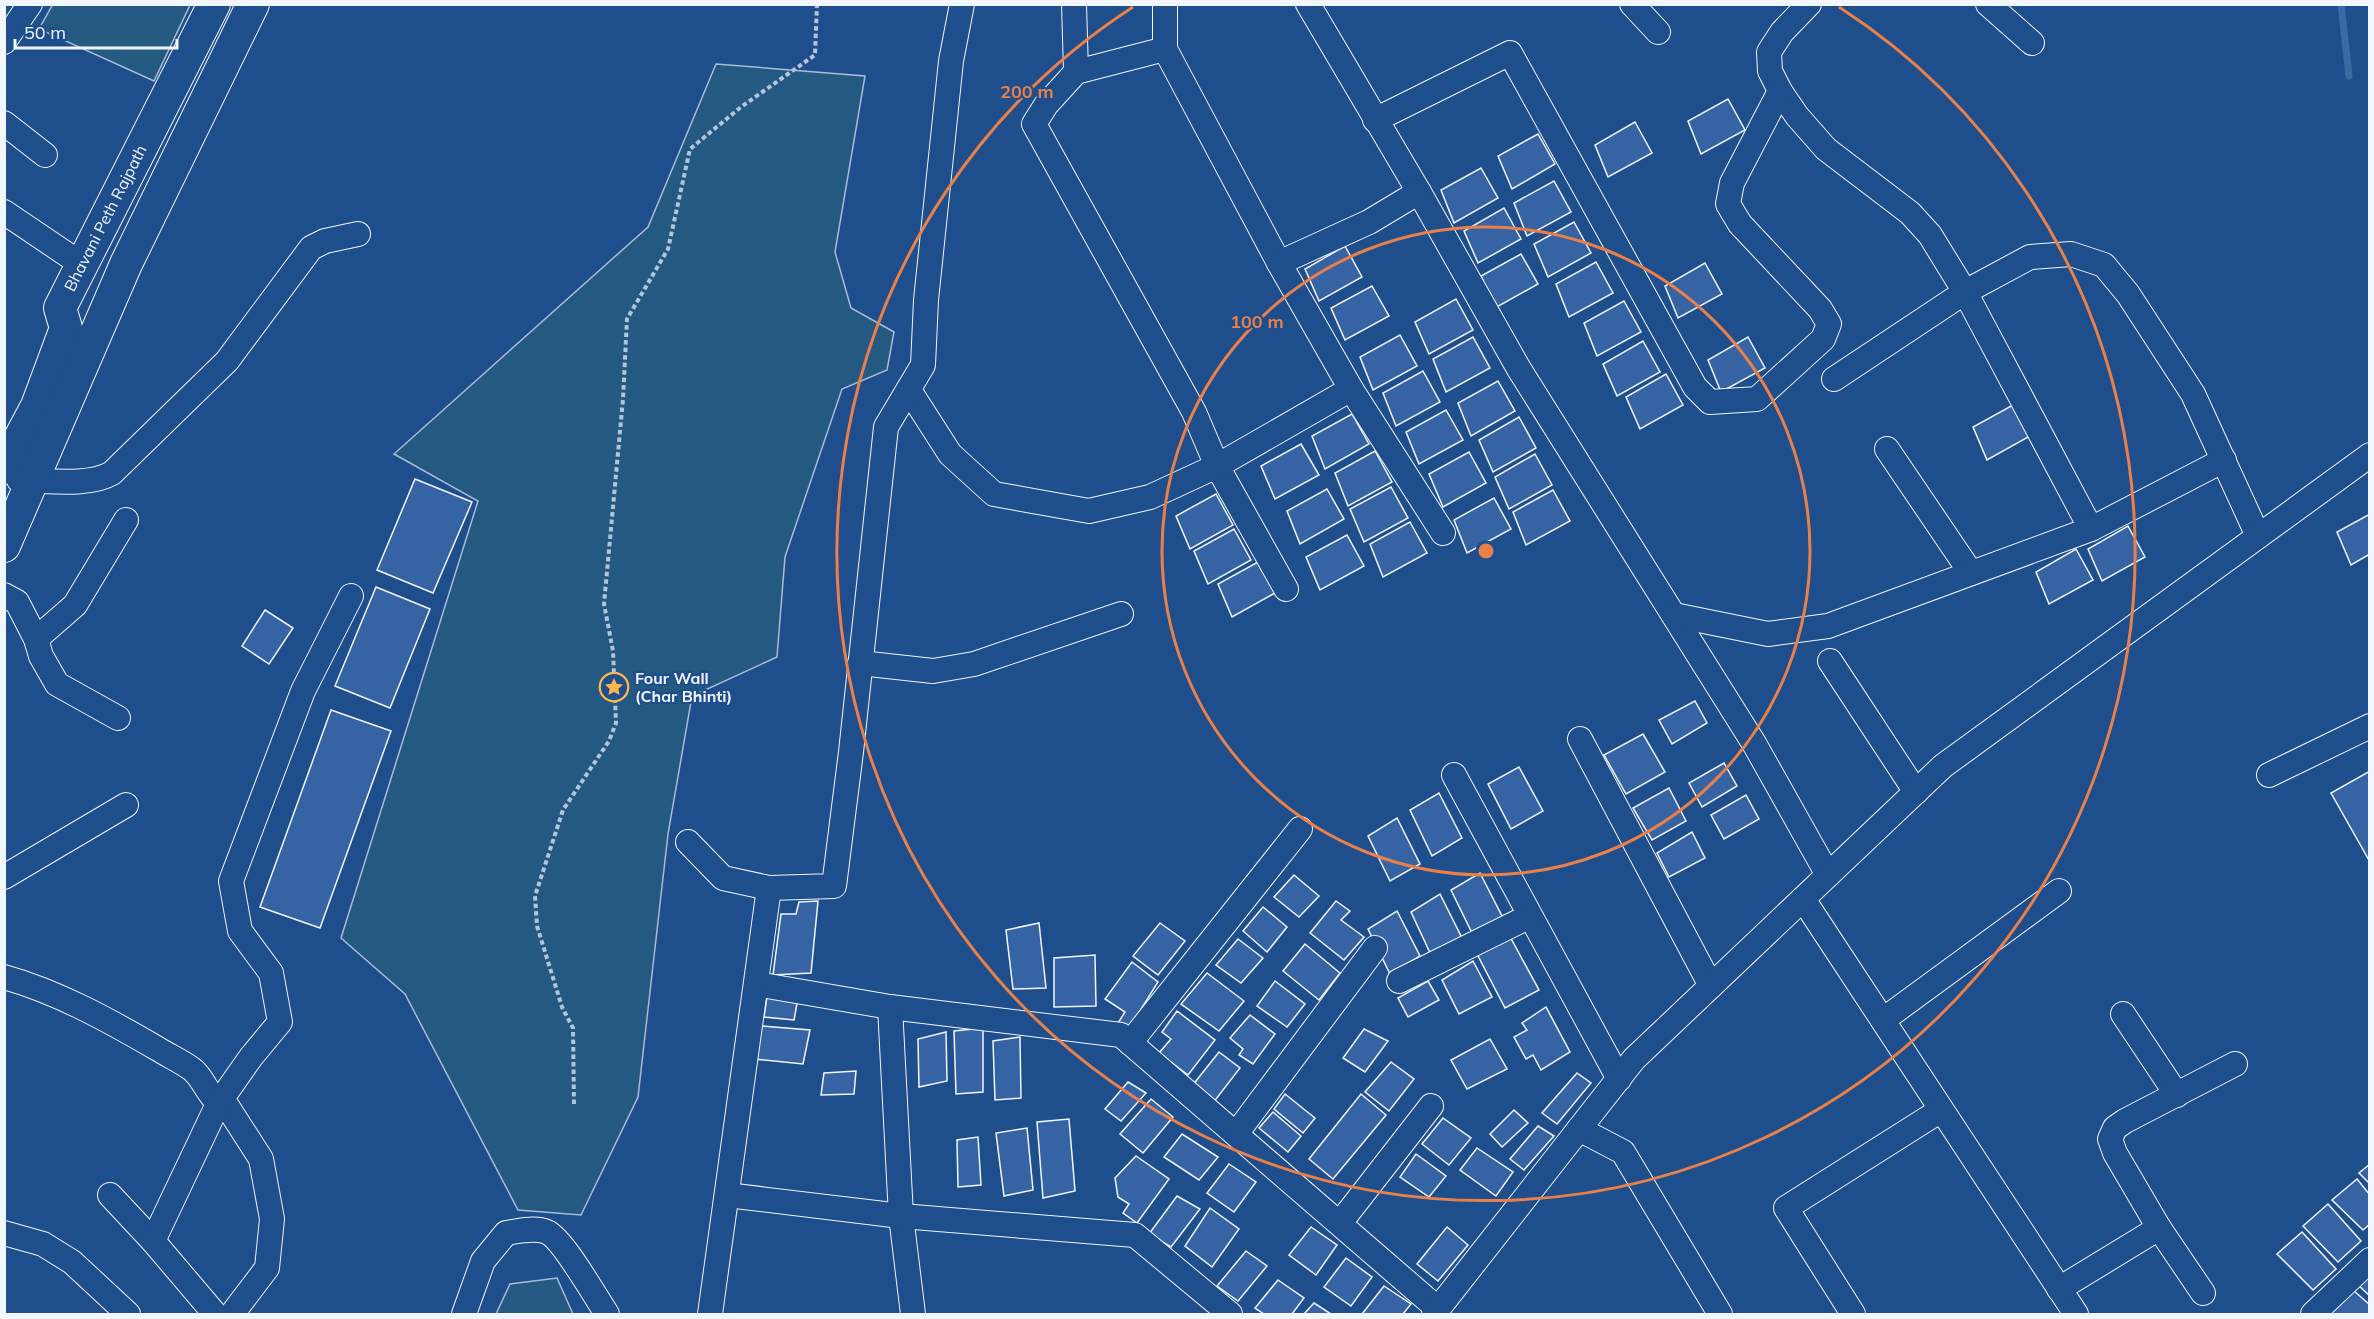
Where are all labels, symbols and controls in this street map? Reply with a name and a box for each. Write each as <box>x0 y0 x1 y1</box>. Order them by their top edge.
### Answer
scale bar <box>15 12 177 50</box>
text: 50 m <box>24 21 66 44</box>
text: 200 m <box>1000 80 1054 103</box>
street label: Bhavani Peth Rajpath <box>59 141 151 295</box>
text: 100 m <box>1230 310 1284 333</box>
centre of rings <box>1476 541 1496 561</box>
place label: Four Wall (Char Bhinti) <box>635 668 732 706</box>
place icon: Four Wall (Char Bhinti) <box>598 671 630 703</box>

